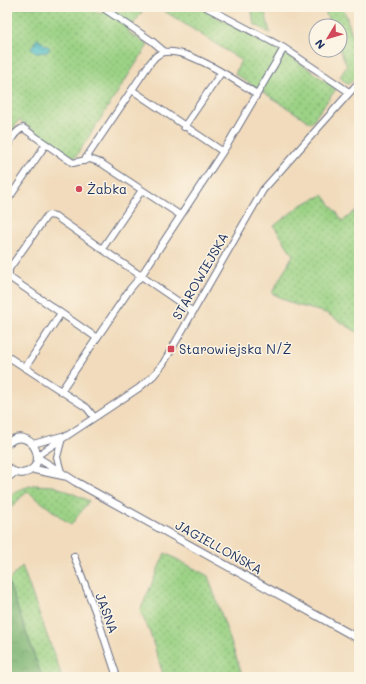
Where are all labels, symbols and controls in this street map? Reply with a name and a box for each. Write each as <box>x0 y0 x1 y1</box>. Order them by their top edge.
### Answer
north arrow <box>308 18 348 58</box>
text: N <box>311 37 328 52</box>
place label: Żabka <box>87 180 127 197</box>
marker: Żabka <box>74 184 84 194</box>
street label: STAROWIEJSKA <box>168 229 231 322</box>
place label: Starowiejska N/Ż <box>179 340 292 357</box>
marker: Starowiejska N/Ż <box>166 344 176 354</box>
street label: JAGIELLOŃSKA <box>173 516 266 577</box>
street label: JASNA <box>92 590 123 635</box>

